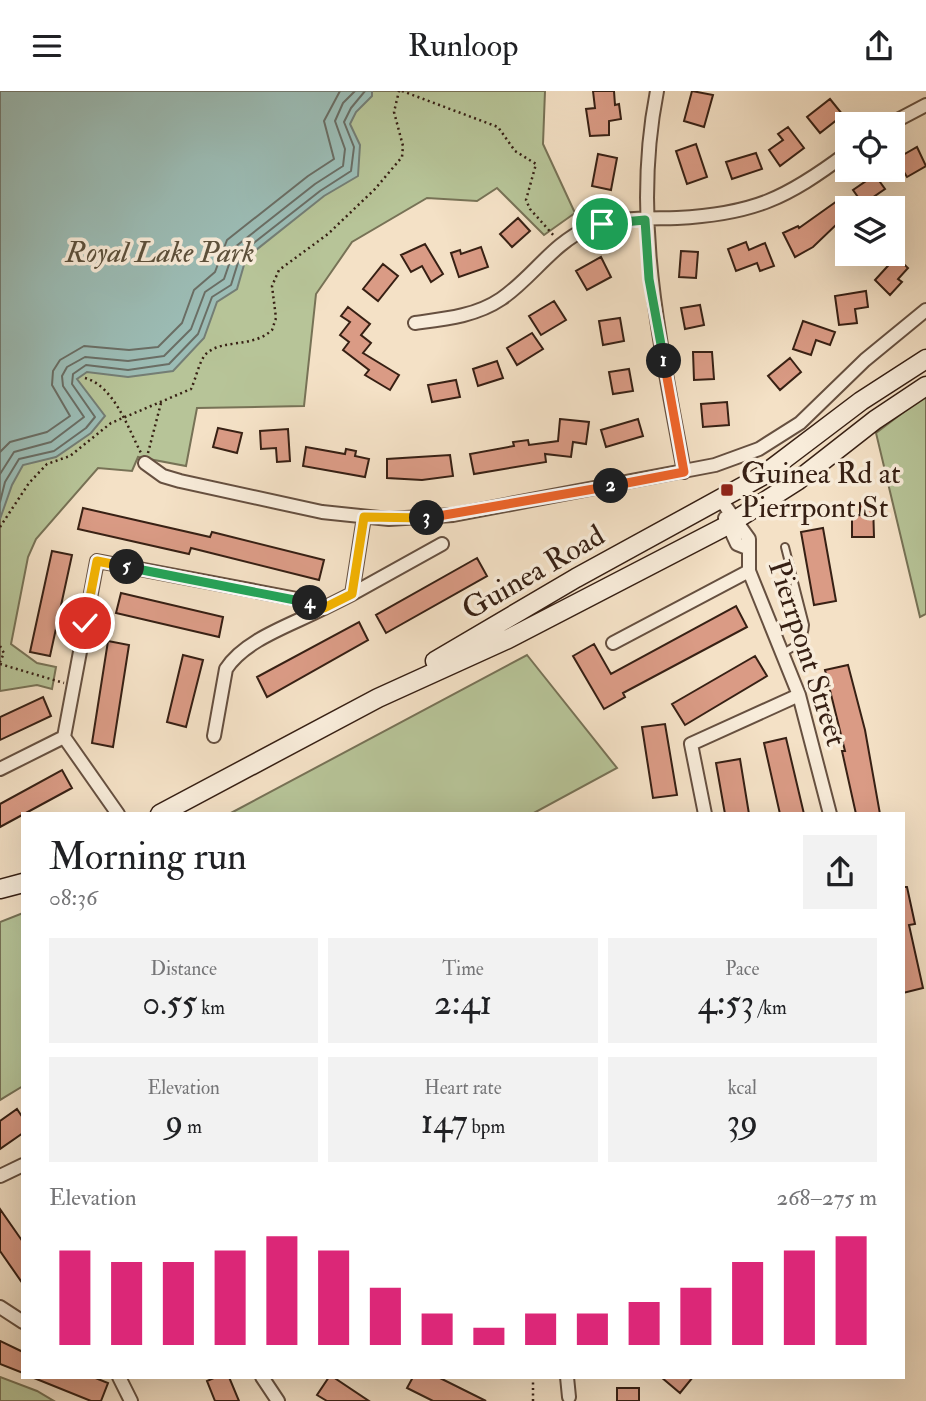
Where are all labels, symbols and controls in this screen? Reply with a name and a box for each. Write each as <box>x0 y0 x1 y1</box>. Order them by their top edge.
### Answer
text: Runloop <box>408 26 518 66</box>
icon: menu <box>28 27 66 65</box>
icon: share <box>860 27 898 65</box>
map controls <box>835 112 905 266</box>
button: locate <box>835 112 905 182</box>
pin <box>572 194 632 254</box>
button: layers <box>835 196 905 266</box>
icon: arrive <box>583 205 621 243</box>
park label: Royal Lake Park <box>64 234 255 271</box>
pin: 1 <box>646 343 682 379</box>
text: 1 <box>660 348 667 372</box>
place label: Guinea Rd at Pierrpont St <box>741 455 901 526</box>
pin: 2 <box>594 469 628 503</box>
text: 2 <box>606 473 615 497</box>
marker: Guinea Rd at Pierrpont St <box>719 482 735 498</box>
pin: 3 <box>410 501 444 535</box>
text: 3 <box>423 505 430 529</box>
street label: Guinea Road <box>456 517 611 628</box>
pin: 5 <box>110 549 144 585</box>
text: 5 <box>122 554 131 578</box>
street label: Pierrpont Street <box>760 555 855 751</box>
pin: 4 <box>292 585 328 621</box>
text: 4 <box>304 590 315 614</box>
pin <box>55 593 115 653</box>
icon: check <box>66 604 104 642</box>
text: Morning run <box>49 833 247 881</box>
button: share <box>803 835 877 909</box>
text: 08:36 <box>49 883 98 912</box>
text: Distance <box>150 957 217 981</box>
text: Time <box>442 957 484 981</box>
text: Pace <box>725 957 759 981</box>
text: 0.55 <box>142 981 197 1025</box>
text: 2:41 <box>434 981 492 1025</box>
text: 4:53 <box>698 981 754 1025</box>
text: km <box>197 996 225 1020</box>
text: /km <box>754 996 787 1020</box>
text: Elevation <box>147 1076 220 1100</box>
text: Heart rate <box>424 1076 502 1100</box>
text: kcal <box>728 1076 757 1100</box>
text: 9 <box>165 1100 183 1144</box>
text: 147 <box>421 1100 467 1144</box>
text: 39 <box>727 1100 758 1144</box>
text: m <box>183 1115 202 1139</box>
text: bpm <box>467 1115 505 1139</box>
text: Elevation <box>49 1183 137 1212</box>
text: 268–275 m <box>776 1183 877 1212</box>

